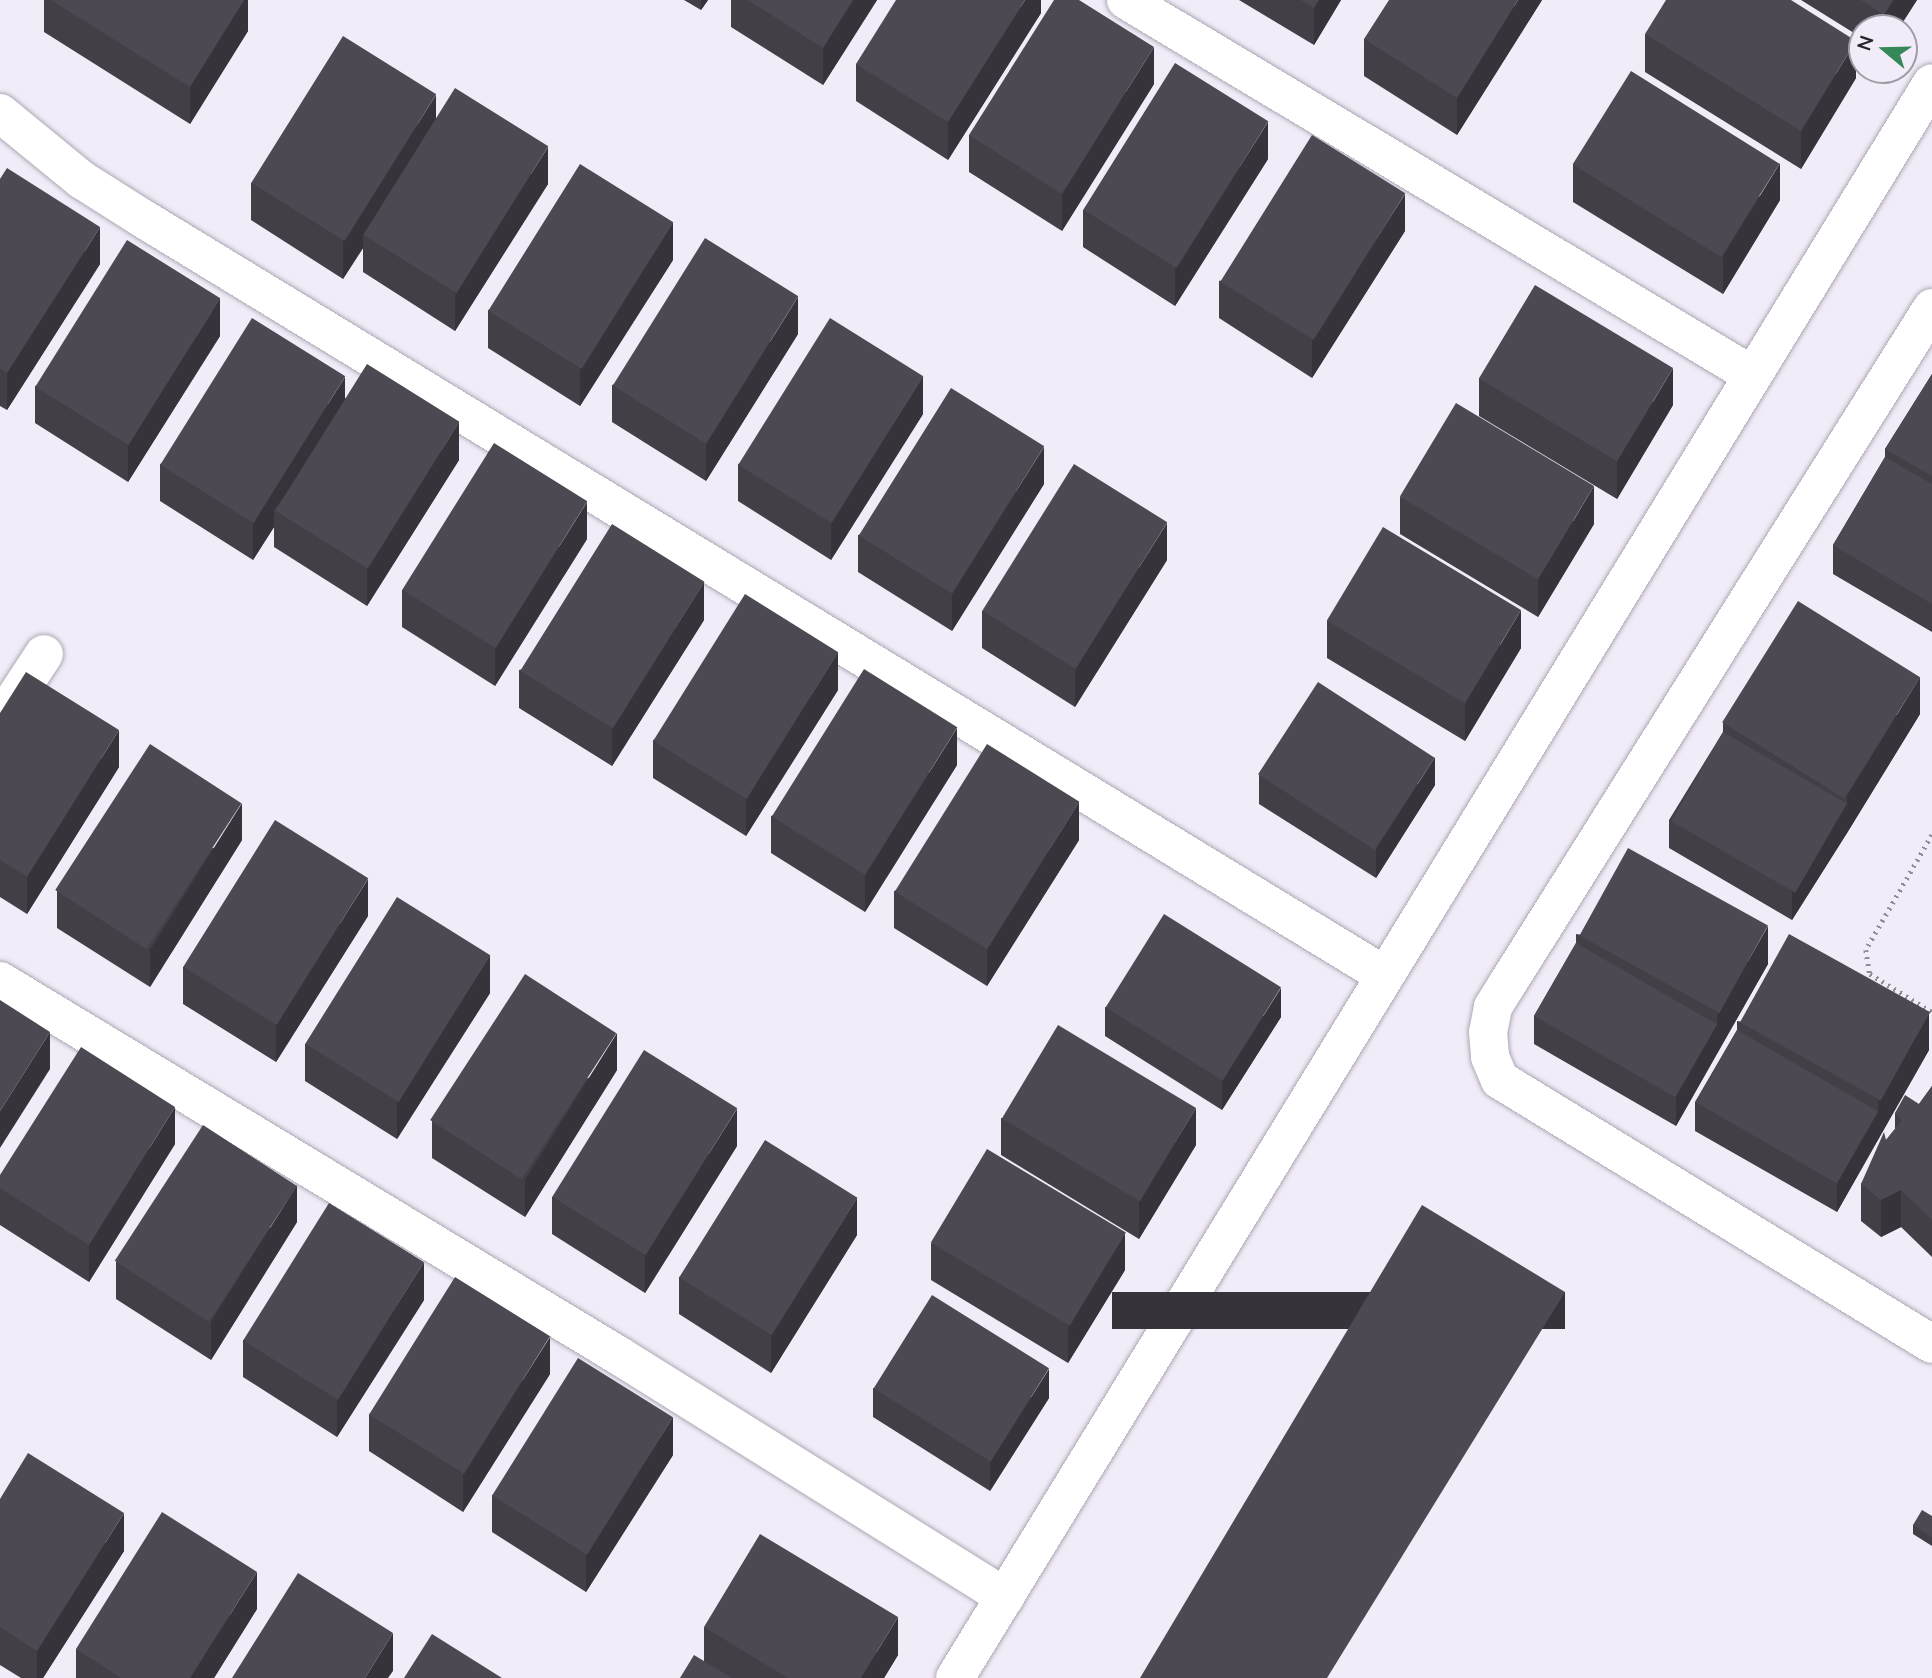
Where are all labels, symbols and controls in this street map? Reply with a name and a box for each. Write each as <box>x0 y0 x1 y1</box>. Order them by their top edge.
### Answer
north arrow <box>1848 14 1918 84</box>
text: N <box>1851 32 1879 54</box>

